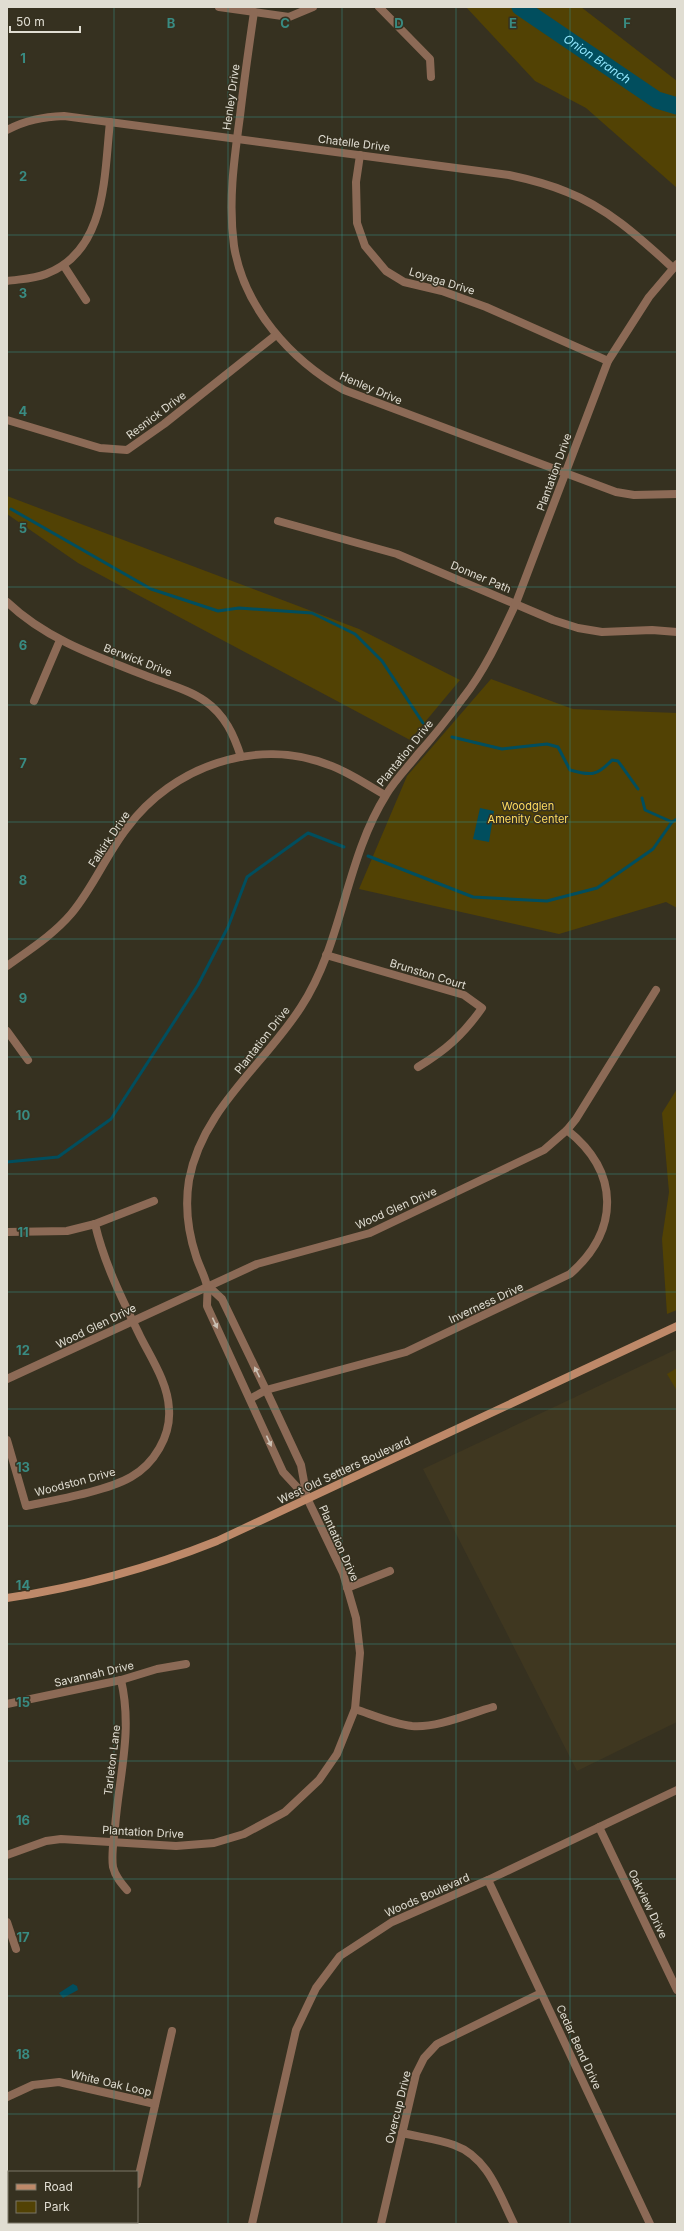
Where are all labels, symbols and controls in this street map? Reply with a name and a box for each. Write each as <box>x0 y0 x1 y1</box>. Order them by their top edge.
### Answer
scale bar <box>10 8 80 34</box>
text: 50 m <box>16 14 45 29</box>
text: B <box>167 15 176 31</box>
text: C <box>280 15 290 31</box>
text: D <box>394 15 404 31</box>
text: E <box>509 15 517 31</box>
text: F <box>623 15 631 31</box>
water label: Onion Branch <box>561 31 634 87</box>
text: 1 <box>20 50 26 66</box>
street label: Henley Drive <box>219 63 243 131</box>
street label: Chatelle Drive <box>317 132 391 154</box>
text: 2 <box>19 168 27 184</box>
street label: Loyaga Drive <box>407 264 477 298</box>
text: 3 <box>19 285 27 301</box>
street label: Henley Drive <box>338 369 404 407</box>
street label: Resnick Drive <box>123 388 189 442</box>
text: 4 <box>19 403 28 419</box>
street label: Plantation Drive <box>533 431 575 513</box>
text: 5 <box>19 520 27 536</box>
street label: Donner Path <box>449 558 513 596</box>
text: 6 <box>19 637 27 653</box>
street label: Berwick Drive <box>102 641 174 679</box>
street label: Plantation Drive <box>374 717 436 789</box>
text: 7 <box>19 755 27 771</box>
park label: Woodglen Amenity Center <box>488 799 568 826</box>
street label: Falkirk Drive <box>85 808 133 870</box>
text: 8 <box>19 872 27 888</box>
street label: Brunston Court <box>388 956 468 992</box>
text: 9 <box>19 990 27 1006</box>
street label: Plantation Drive <box>231 1003 293 1077</box>
text: 10 <box>16 1107 30 1123</box>
street label: Wood Glen Drive <box>353 1184 439 1232</box>
text: 11 <box>17 1224 29 1240</box>
street label: Inverness Drive <box>446 1280 526 1326</box>
street label: Wood Glen Drive <box>54 1301 138 1351</box>
one-way arrow <box>212 1317 218 1328</box>
text: 12 <box>16 1342 30 1358</box>
one-way arrow <box>254 1366 260 1377</box>
street label: West Old Settlers Boulevard <box>275 1433 413 1507</box>
one-way arrow <box>266 1435 272 1446</box>
text: 13 <box>16 1459 30 1475</box>
street label: Woodston Drive <box>33 1464 117 1500</box>
street label: Plantation Drive <box>316 1503 362 1583</box>
text: 14 <box>16 1577 30 1593</box>
street label: Savannah Drive <box>53 1658 135 1690</box>
text: 15 <box>16 1694 30 1710</box>
street label: Tarleton Lane <box>101 1724 123 1796</box>
text: 16 <box>16 1812 30 1828</box>
street label: Plantation Drive <box>102 1823 184 1841</box>
street label: Oakview Drive <box>625 1867 671 1941</box>
street label: Woods Boulevard <box>382 1870 472 1920</box>
text: 17 <box>16 1929 30 1945</box>
street label: Cedar Bend Drive <box>553 2002 605 2092</box>
text: 18 <box>16 2046 30 2062</box>
street label: White Oak Loop <box>69 2067 153 2099</box>
street label: Overcup Drive <box>382 2069 414 2145</box>
legend <box>8 2171 138 2223</box>
text: Road <box>44 2179 73 2194</box>
text: Park <box>44 2199 70 2214</box>

